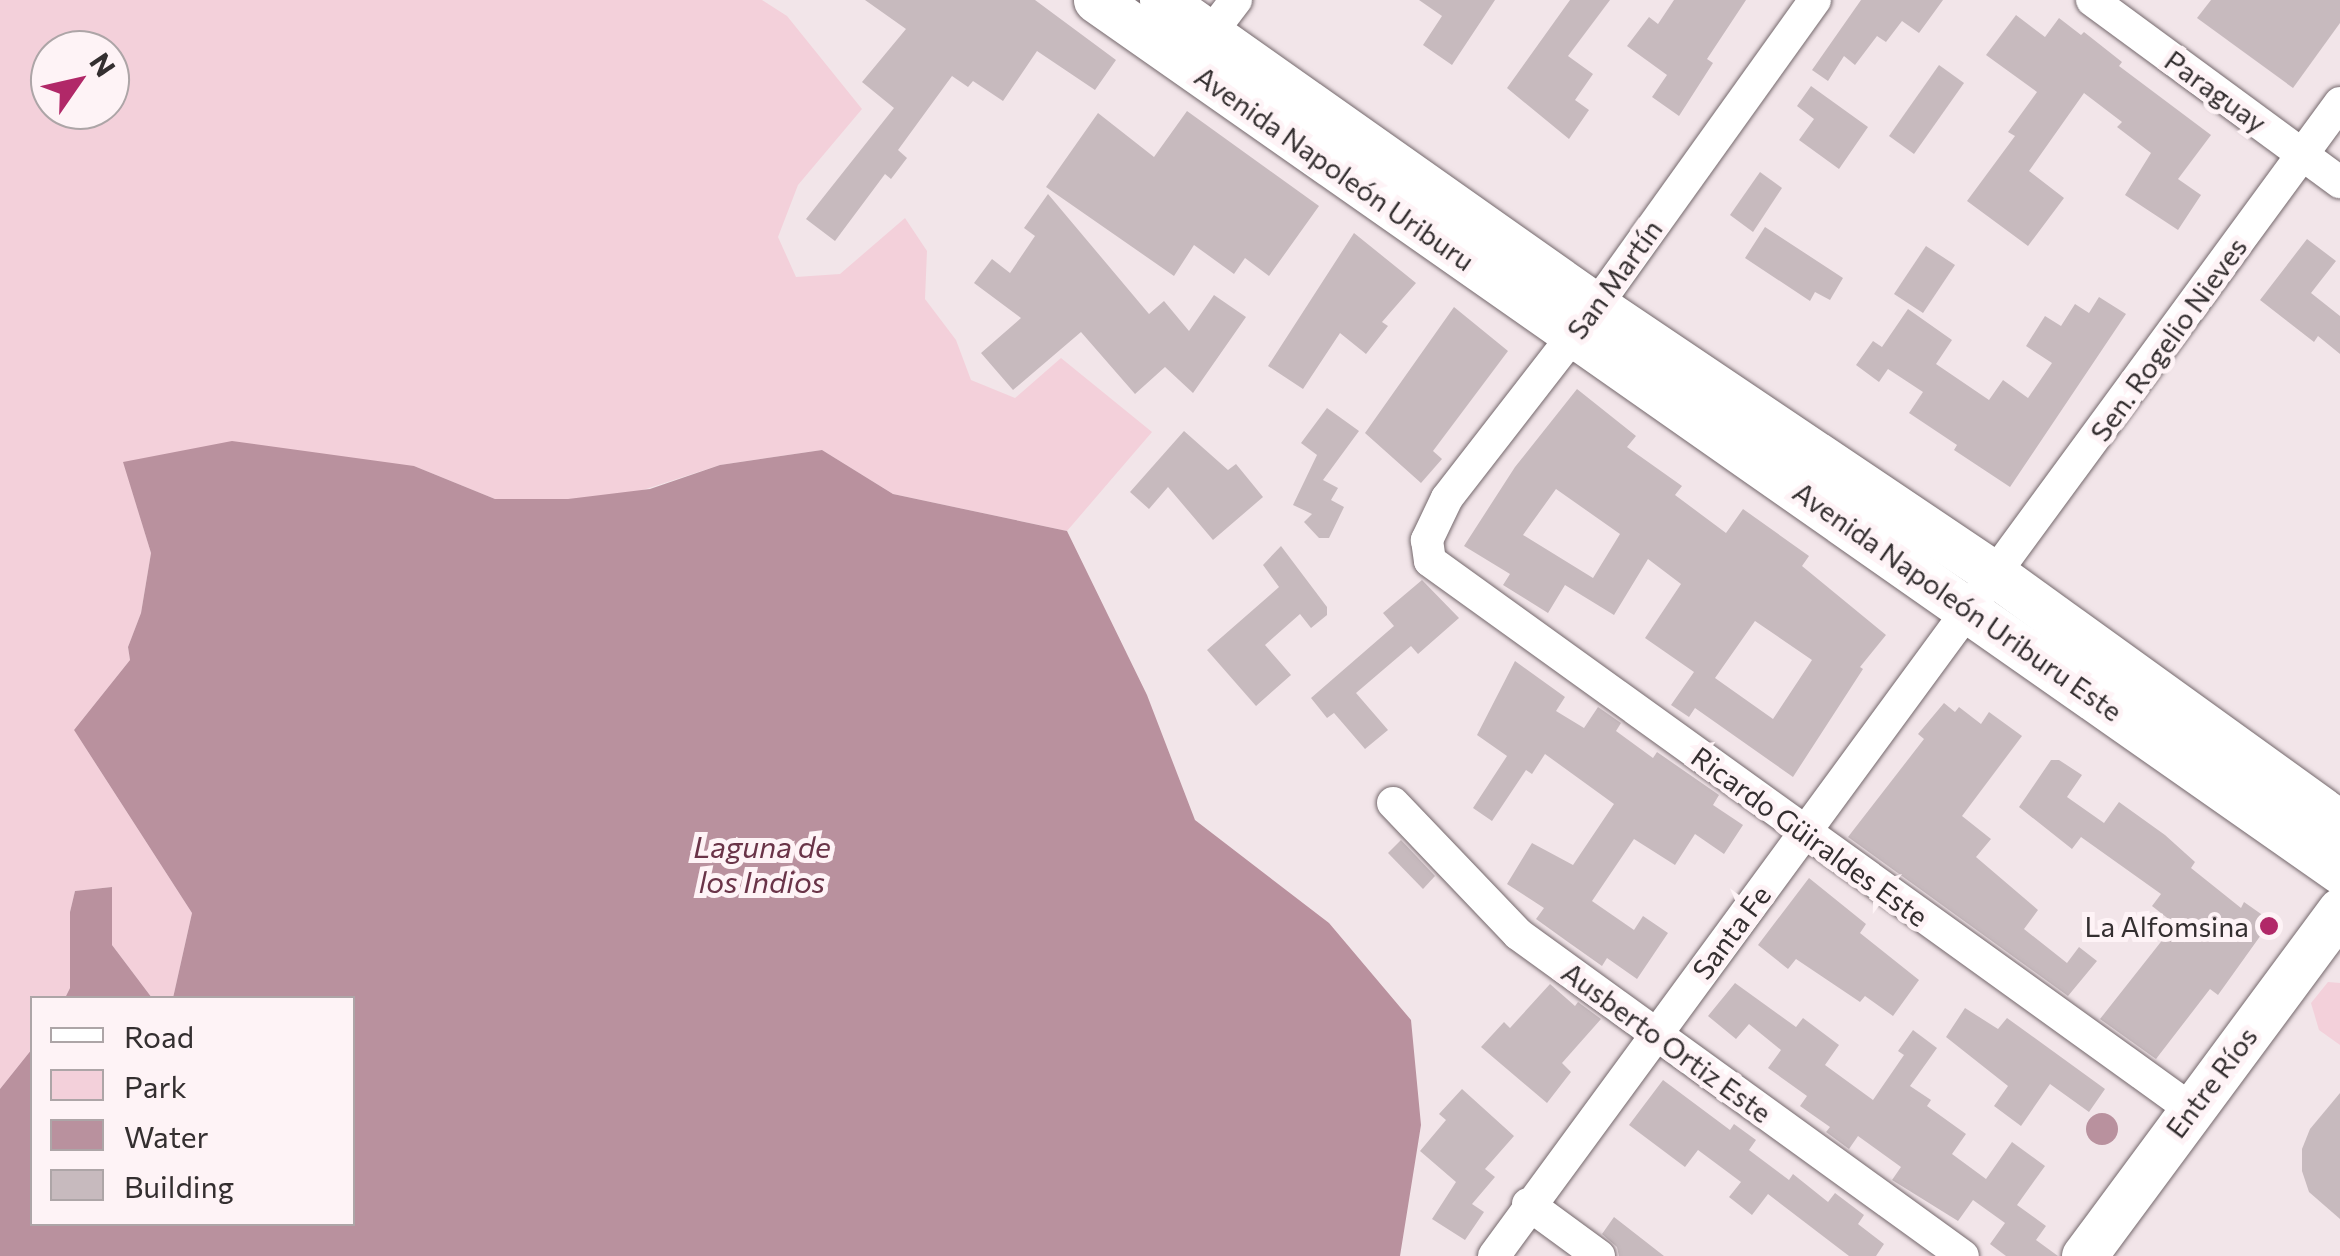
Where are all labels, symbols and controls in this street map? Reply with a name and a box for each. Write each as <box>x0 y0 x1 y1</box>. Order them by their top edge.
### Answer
north arrow <box>30 30 130 130</box>
street label: Paraguay <box>2159 43 2273 139</box>
text: N <box>83 46 123 83</box>
street label: Avenida Napoleón Uriburu <box>1189 59 1481 277</box>
street label: San Martín <box>1559 213 1669 345</box>
street label: Sen. Rogelio Nieves <box>2083 230 2253 448</box>
street label: Avenida Napoleón Uriburu Este <box>1787 474 2129 728</box>
street label: Ricardo Güiraldes Este <box>1685 739 1935 933</box>
water label: Laguna de los Indios <box>693 828 831 898</box>
street label: Santa Fe <box>1685 878 1777 986</box>
place label: La Alfomsina <box>2084 909 2249 943</box>
marker: La Alfomsina <box>2258 915 2280 937</box>
street label: Ausberto Ortiz Este <box>1556 955 1778 1129</box>
legend <box>30 996 355 1226</box>
text: Road <box>124 1017 194 1054</box>
street label: Entre Ríos <box>2158 1020 2264 1144</box>
text: Park <box>124 1067 187 1104</box>
text: Water <box>124 1117 209 1154</box>
text: Building <box>124 1167 234 1204</box>

